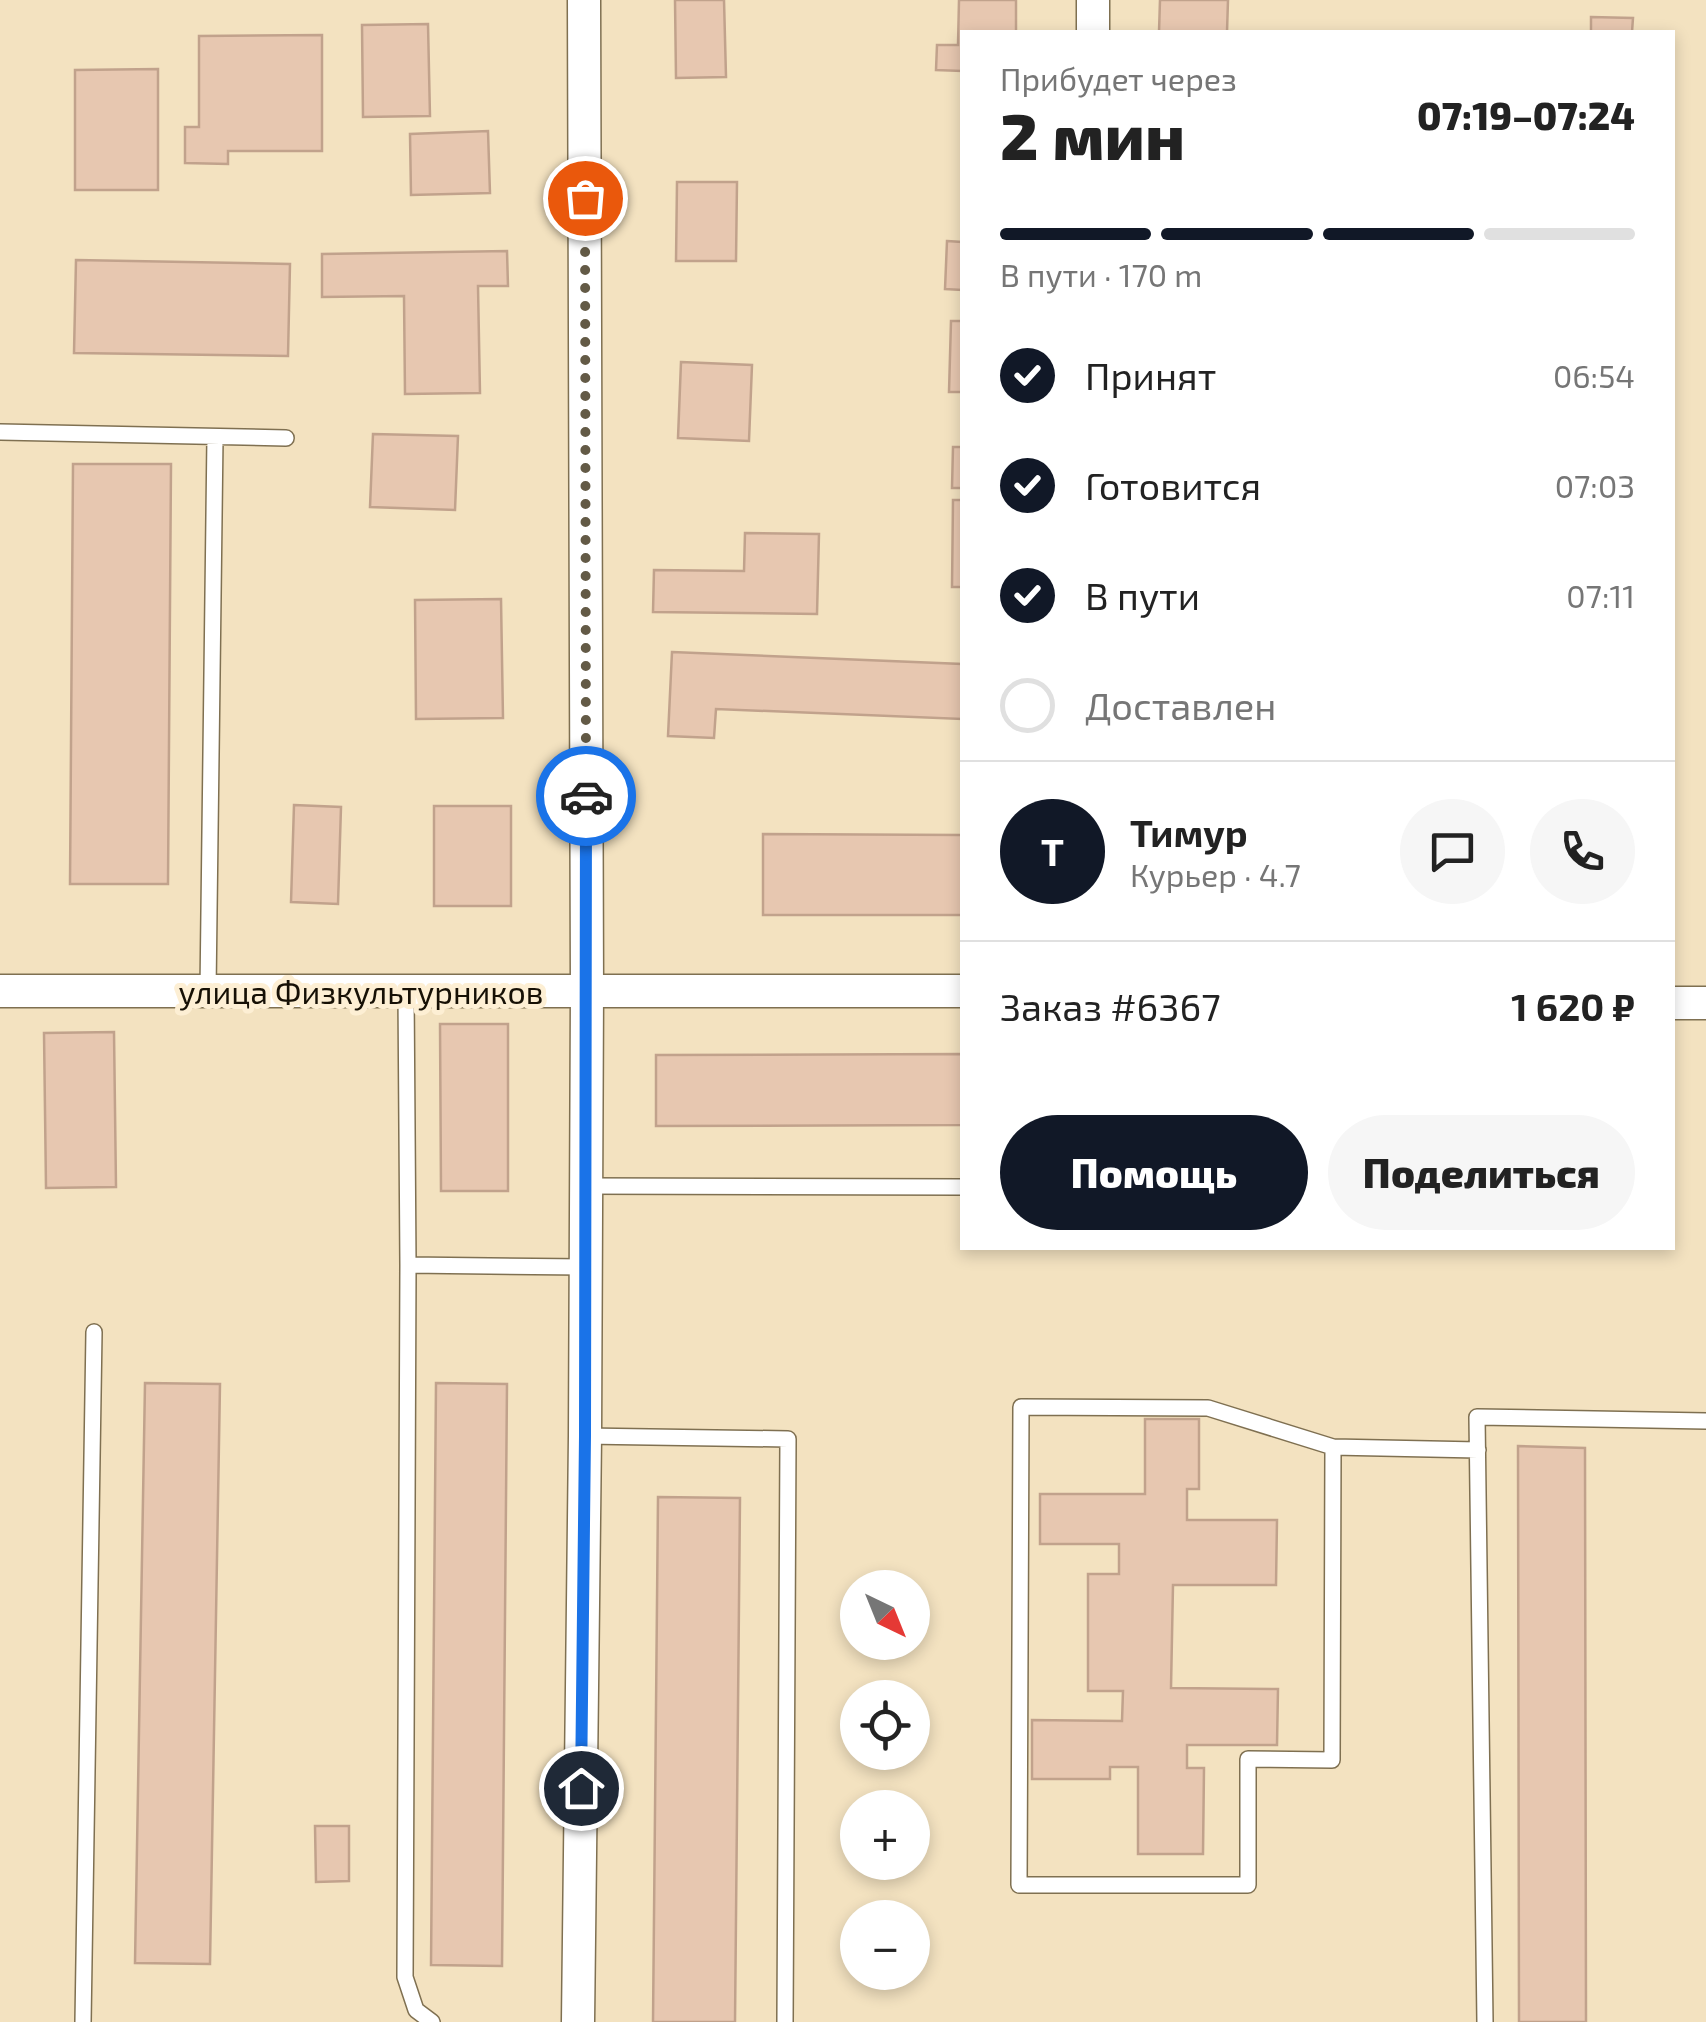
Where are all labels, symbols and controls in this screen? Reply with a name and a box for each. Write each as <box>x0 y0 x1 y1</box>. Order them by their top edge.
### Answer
text: Прибудет через <box>1000 59 1237 97</box>
text: 07:19–07:24 <box>1417 92 1635 138</box>
text: 2 мин <box>1000 95 1185 173</box>
pin <box>543 156 628 241</box>
icon: bag <box>558 171 613 226</box>
text: В пути · 170 m <box>1000 255 1202 293</box>
icon: check <box>1000 348 1055 403</box>
text: Принят <box>1085 352 1216 398</box>
text: 06:54 <box>1553 356 1635 394</box>
icon: check <box>1000 458 1055 513</box>
text: Готовится <box>1085 462 1261 508</box>
text: 07:03 <box>1555 466 1635 504</box>
icon: check <box>1000 568 1055 623</box>
text: В пути <box>1085 572 1200 618</box>
text: 07:11 <box>1566 576 1635 614</box>
text: Доставлен <box>1085 682 1276 728</box>
courier <box>536 746 636 846</box>
icon: car <box>559 769 614 824</box>
button: chat <box>1400 799 1505 904</box>
button: phone <box>1530 799 1635 904</box>
text: Тимур <box>1130 809 1248 855</box>
text: Т <box>1041 828 1064 874</box>
text: Курьер · 4.7 <box>1130 855 1301 893</box>
street label: улица Физкультурников <box>179 972 543 1011</box>
text: Заказ #6367 <box>1000 983 1221 1029</box>
text: 1 620 ₽ <box>1511 983 1635 1029</box>
button: Помощь <box>1000 1115 1308 1230</box>
button: Поделиться <box>1328 1115 1635 1230</box>
north arrow <box>840 1570 930 1660</box>
map controls <box>840 1570 930 1990</box>
button: locate <box>840 1680 930 1770</box>
pin <box>539 1746 624 1831</box>
icon: home <box>554 1761 609 1816</box>
button: + <box>840 1790 930 1880</box>
button: − <box>840 1900 930 1990</box>

